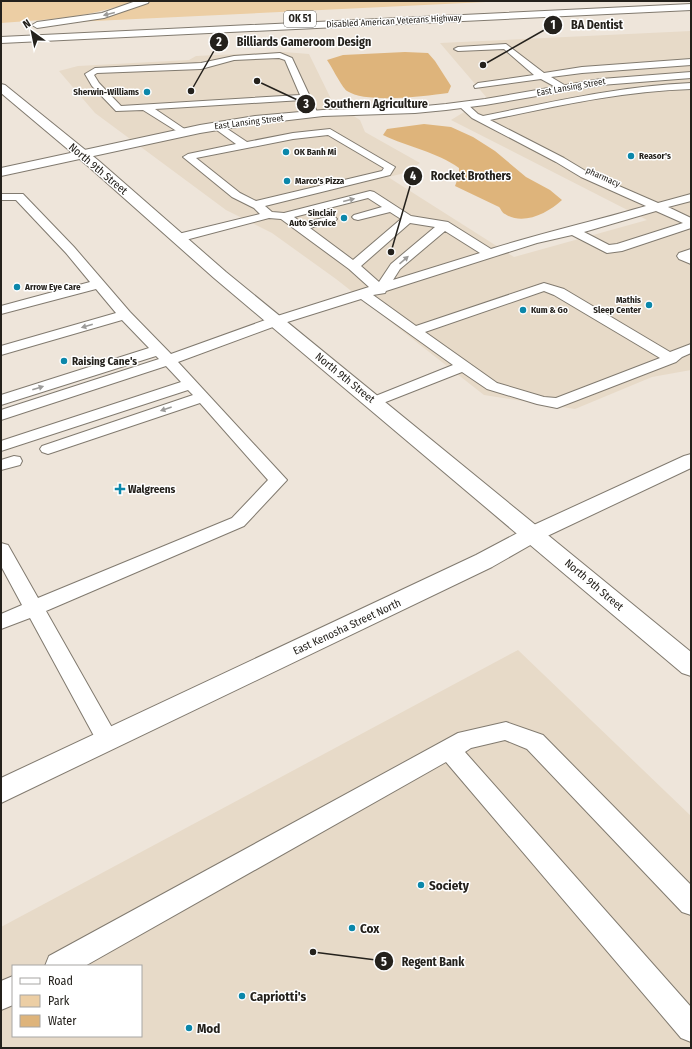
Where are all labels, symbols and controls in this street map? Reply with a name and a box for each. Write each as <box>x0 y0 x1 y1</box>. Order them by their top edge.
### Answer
one-way arrow <box>102 11 115 17</box>
road number: OK 51 <box>284 11 316 27</box>
north arrow <box>12 12 52 52</box>
street label: Disabled American Veterans Highway <box>326 12 462 30</box>
callout: BA Dentist <box>543 13 631 37</box>
text: N <box>21 17 33 31</box>
text: 1 <box>550 18 556 32</box>
text: BA Dentist <box>571 18 624 32</box>
callout: Billiards Gameroom Design <box>209 30 379 54</box>
text: 2 <box>215 35 222 49</box>
text: Billiards Gameroom Design <box>237 35 371 49</box>
street label: East Lansing Street <box>536 76 606 98</box>
place label: Sherwin-Williams <box>73 87 139 97</box>
marker: Sherwin-Williams <box>142 87 152 97</box>
callout: Southern Agriculture <box>296 92 436 116</box>
text: 3 <box>302 97 309 111</box>
text: Southern Agriculture <box>324 97 428 111</box>
street label: East Lansing Street <box>214 113 284 131</box>
street label: North 9th Street <box>66 141 130 198</box>
marker: OK Banh Mi <box>281 147 291 157</box>
place label: OK Banh Mi <box>294 147 336 157</box>
marker: Reasor's <box>626 151 636 161</box>
place label: Reasor's <box>639 151 671 161</box>
callout: Rocket Brothers <box>403 164 519 188</box>
street label: pharmacy <box>584 165 622 189</box>
text: 4 <box>410 169 416 183</box>
text: Rocket Brothers <box>431 169 512 183</box>
marker: Marco's Pizza <box>282 176 292 186</box>
place label: Marco's Pizza <box>295 176 345 186</box>
one-way arrow <box>343 196 355 202</box>
place label: Sinclair Auto Service <box>288 208 337 228</box>
marker: Sinclair Auto Service <box>339 213 349 223</box>
one-way arrow <box>398 255 409 264</box>
marker: Arrow Eye Care <box>12 282 22 292</box>
place label: Arrow Eye Care <box>24 282 81 292</box>
place label: Mathis Sleep Center <box>593 295 642 315</box>
marker: Mathis Sleep Center <box>644 300 654 310</box>
marker: Kum & Go <box>518 305 528 315</box>
place label: Kum & Go <box>531 305 568 315</box>
one-way arrow <box>81 323 93 329</box>
street label: North 9th Street <box>313 350 378 406</box>
place label: Raising Cane's <box>72 355 137 368</box>
marker: Raising Cane's <box>59 356 69 366</box>
one-way arrow <box>32 385 44 391</box>
one-way arrow <box>159 406 171 412</box>
place label: Walgreens <box>128 483 176 496</box>
marker: Walgreens <box>115 484 125 494</box>
street label: North 9th Street <box>562 557 626 614</box>
street label: East Kenosha Street North <box>291 596 403 658</box>
place label: Society <box>429 878 470 893</box>
marker: Society <box>416 880 426 890</box>
place label: Cox <box>360 921 380 936</box>
marker: Cox <box>347 923 357 933</box>
callout: Regent Bank <box>374 949 472 973</box>
text: 5 <box>381 955 387 969</box>
text: Regent Bank <box>402 955 465 969</box>
legend <box>12 965 142 1037</box>
text: Road <box>48 974 73 988</box>
place label: Capriotti's <box>250 989 307 1004</box>
marker: Capriotti's <box>237 991 247 1001</box>
text: Park <box>48 994 70 1008</box>
text: Water <box>48 1014 77 1028</box>
place label: Mod <box>197 1021 220 1036</box>
marker: Mod <box>184 1023 194 1033</box>

